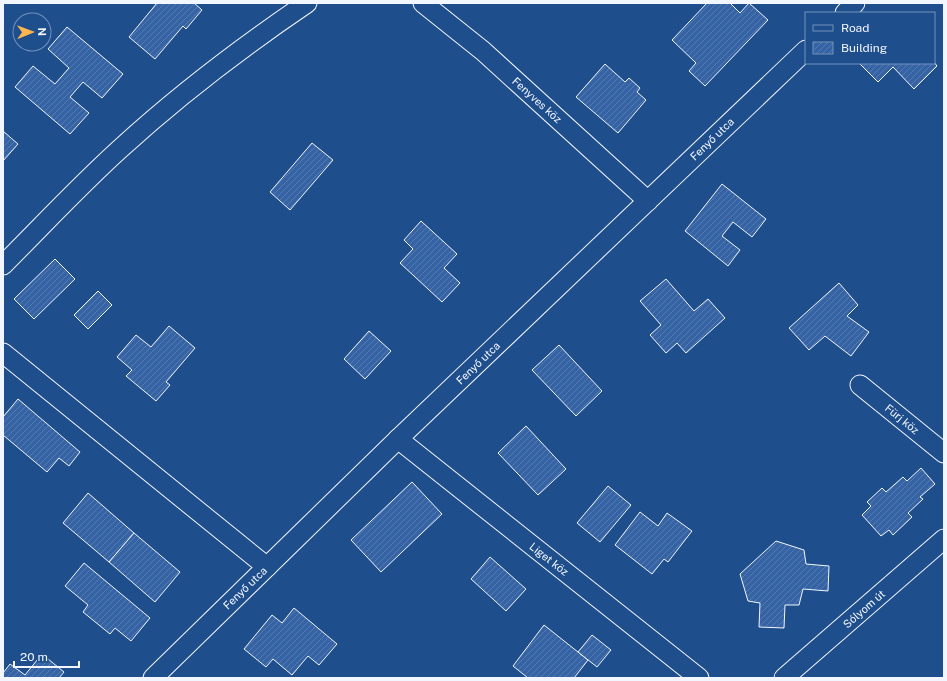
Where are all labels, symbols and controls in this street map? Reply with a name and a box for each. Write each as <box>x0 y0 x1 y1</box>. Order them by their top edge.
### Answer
north arrow <box>12 12 52 52</box>
legend <box>805 12 935 64</box>
text: Road <box>841 21 869 35</box>
text: N <box>36 27 48 36</box>
text: Building <box>841 41 887 55</box>
street label: Fenyves köz <box>510 75 564 125</box>
street label: Fenyő utca <box>688 115 736 163</box>
street label: Fenyő utca <box>454 339 502 387</box>
street label: Fürj köz <box>883 402 921 436</box>
street label: Liget köz <box>527 540 571 578</box>
street label: Fenyő utca <box>221 564 269 612</box>
street label: Sólyom út <box>841 588 887 630</box>
scale bar <box>14 643 79 669</box>
text: 20 m <box>20 650 48 664</box>

